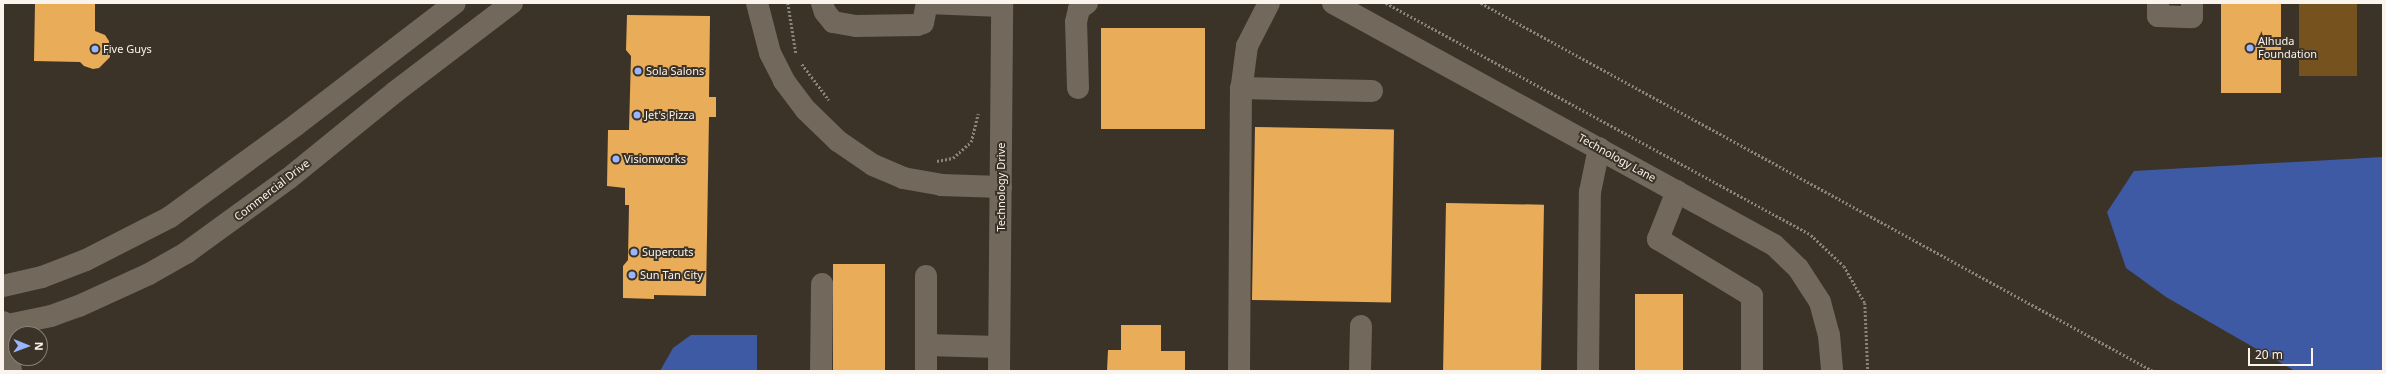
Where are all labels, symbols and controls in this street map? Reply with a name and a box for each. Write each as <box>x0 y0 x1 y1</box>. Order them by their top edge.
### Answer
place label: Alhuda Foundation <box>2258 35 2317 61</box>
place label: Five Guys <box>103 42 152 56</box>
marker: Alhuda Foundation <box>2245 43 2255 53</box>
marker: Five Guys <box>90 44 100 54</box>
place label: Sola Salons <box>646 64 704 78</box>
marker: Sola Salons <box>633 66 643 76</box>
place label: Jet's Pizza <box>645 108 695 122</box>
marker: Jet's Pizza <box>632 110 642 120</box>
street label: Technology Lane <box>1576 131 1658 185</box>
street label: Technology Drive <box>994 142 1008 232</box>
place label: Visionworks <box>624 152 686 166</box>
marker: Visionworks <box>611 154 621 164</box>
street label: Commercial Drive <box>232 157 312 223</box>
place label: Supercuts <box>642 245 693 259</box>
marker: Supercuts <box>629 247 639 257</box>
place label: Sun Tan City <box>640 268 703 282</box>
marker: Sun Tan City <box>627 270 637 280</box>
north arrow <box>8 326 48 366</box>
scale bar <box>2250 340 2315 366</box>
text: N <box>32 342 47 351</box>
text: 20 m <box>2255 346 2283 363</box>

